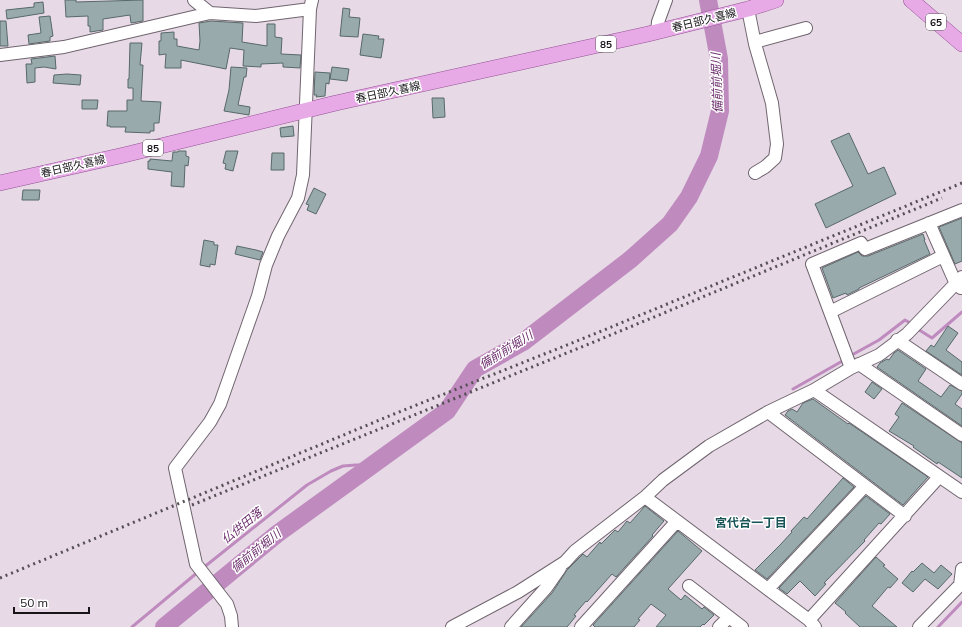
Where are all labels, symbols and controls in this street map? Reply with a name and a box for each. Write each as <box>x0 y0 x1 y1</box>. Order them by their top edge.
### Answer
street label: 春日部久喜線 <box>670 5 738 35</box>
road number: 65 <box>926 14 946 30</box>
road number: 85 <box>596 36 616 52</box>
water label: 備前前堀川 <box>708 51 725 113</box>
street label: 春日部久喜線 <box>354 78 422 106</box>
road number: 85 <box>143 140 163 156</box>
street label: 春日部久喜線 <box>39 152 107 180</box>
water label: 備前前堀川 <box>476 326 537 372</box>
water label: 仏供田落 <box>218 503 267 547</box>
district label: 宮代台一丁目 <box>715 515 787 530</box>
water label: 備前前堀川 <box>228 525 285 575</box>
scale bar <box>14 589 89 615</box>
text: 50 m <box>20 595 48 610</box>

